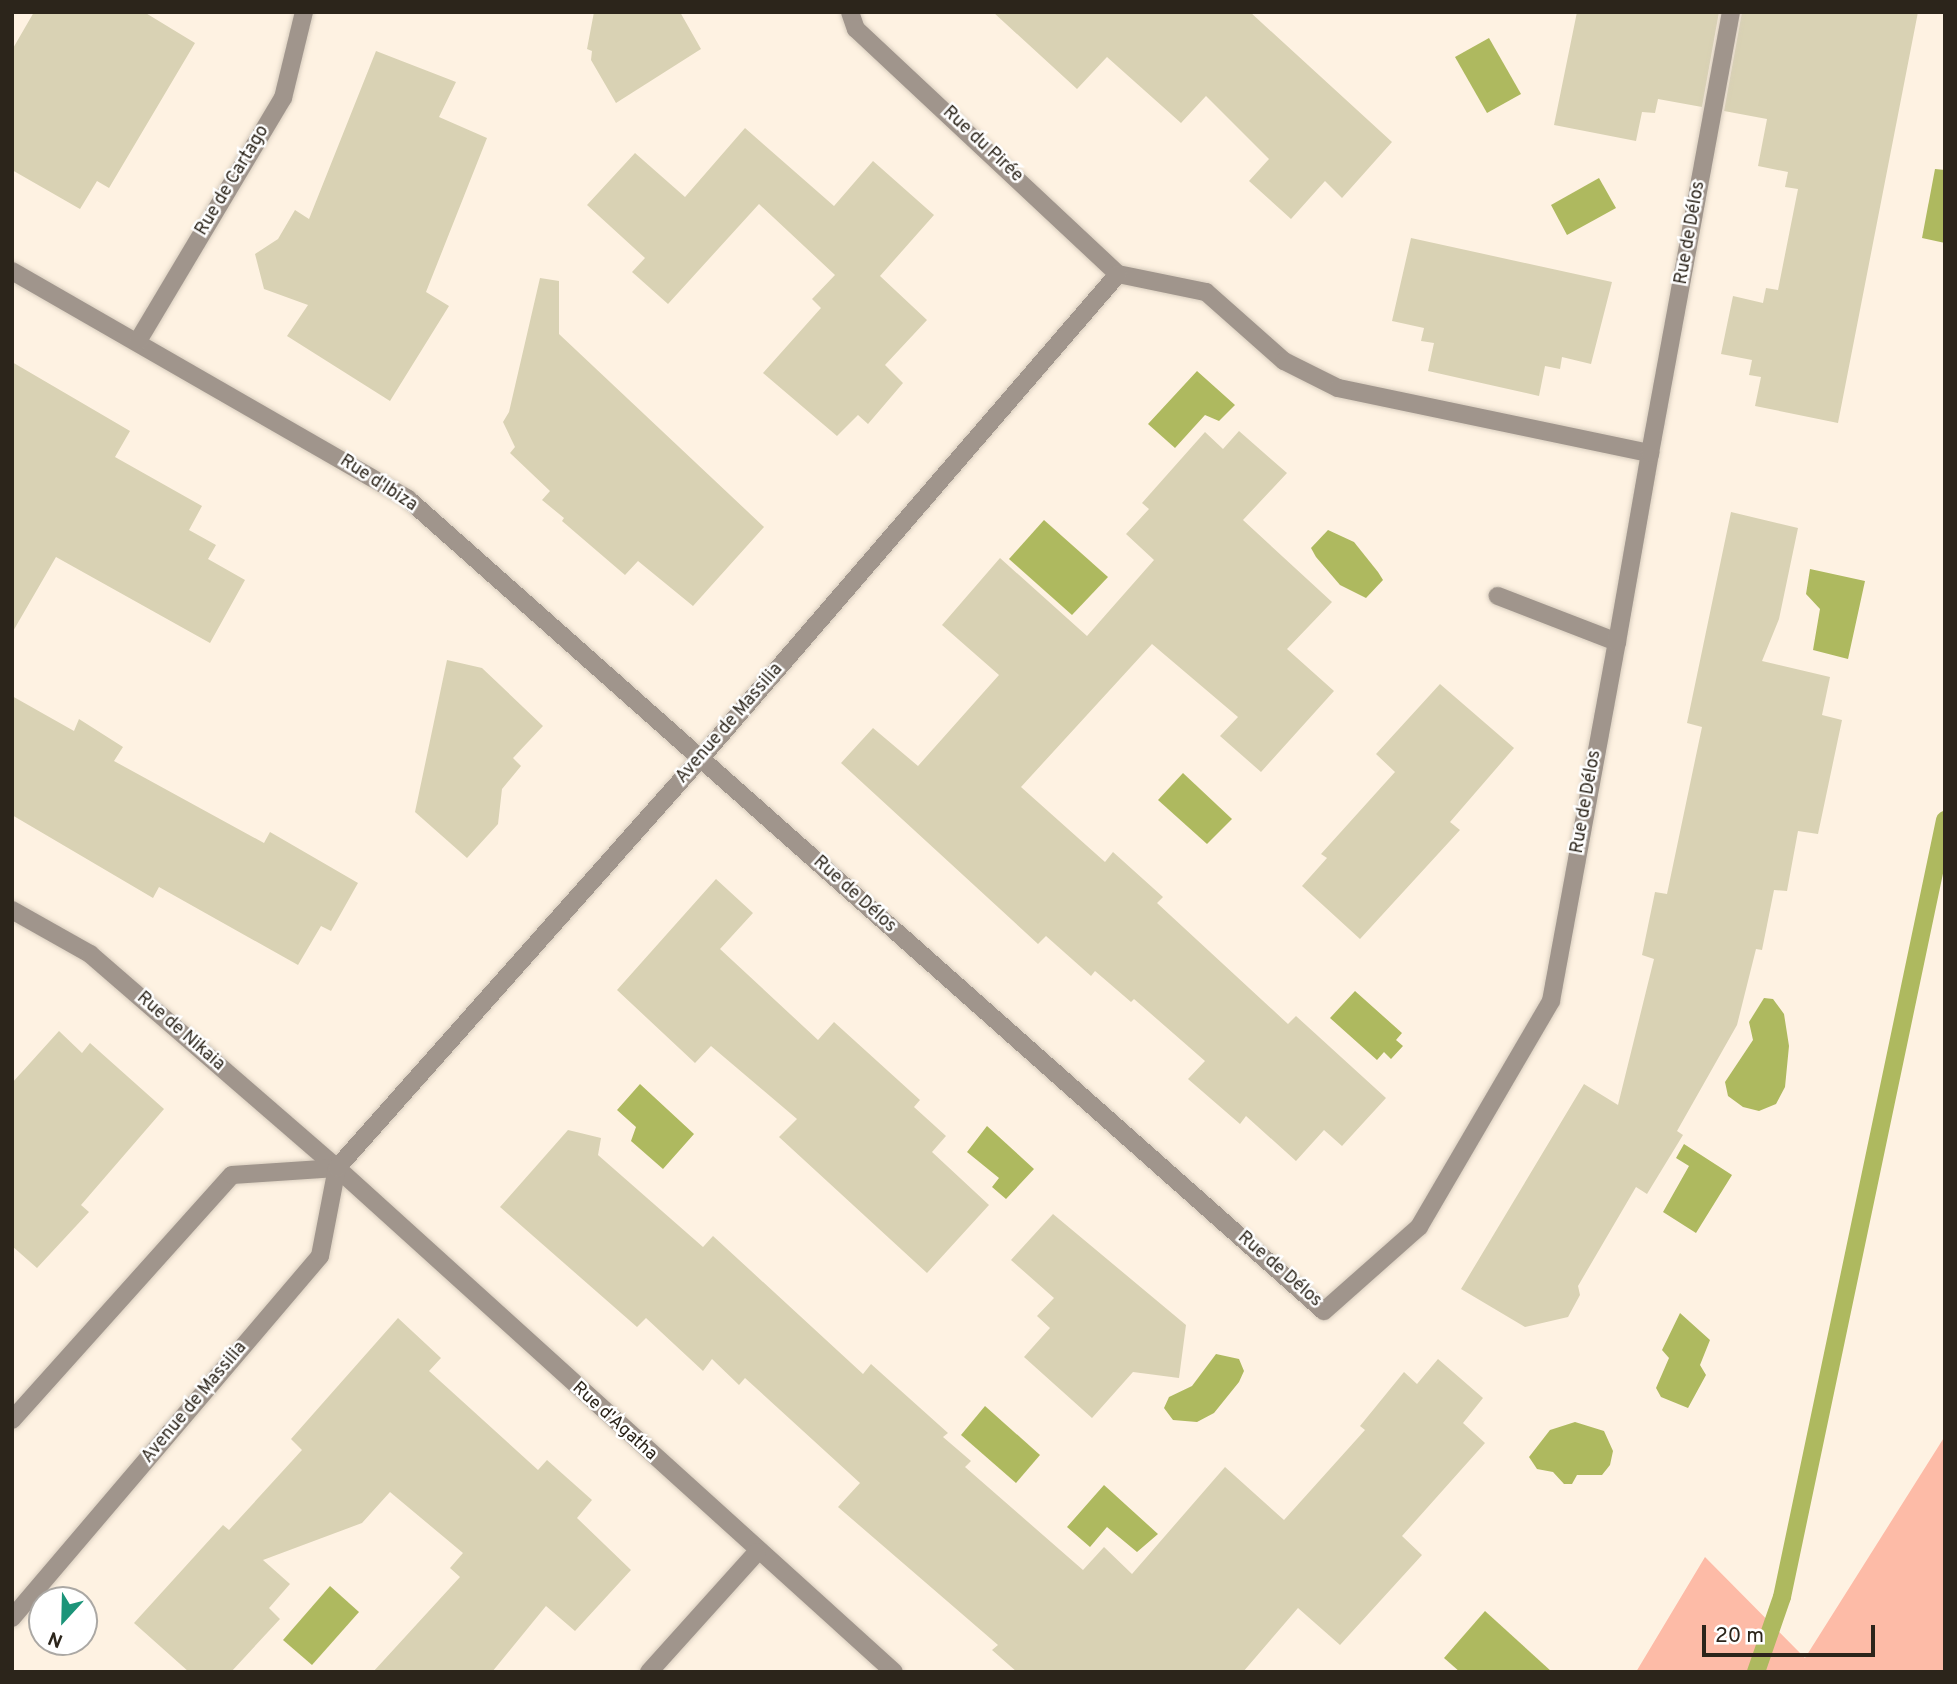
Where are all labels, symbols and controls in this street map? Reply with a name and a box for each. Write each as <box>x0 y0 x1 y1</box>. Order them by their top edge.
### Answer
street label: Rue du Pirée <box>937 102 1027 188</box>
street label: Rue de Cartago <box>192 122 274 240</box>
street label: Rue de Délos <box>1671 180 1711 286</box>
street label: Rue d'Ibiza <box>335 451 421 517</box>
street label: Avenue de Massilia <box>672 660 788 788</box>
street label: Rue de Délos <box>1567 749 1607 855</box>
street label: Rue de Délos <box>808 852 900 938</box>
street label: Rue de Nikaia <box>132 988 228 1076</box>
street label: Rue de Délos <box>1232 1228 1326 1312</box>
street label: Avenue de Massilia <box>138 1338 252 1468</box>
street label: Rue d'Agatha <box>567 1378 661 1466</box>
north arrow <box>28 1586 98 1656</box>
scale bar <box>1705 1610 1878 1654</box>
text: 20 m <box>1715 1623 1764 1650</box>
text: N <box>45 1625 67 1652</box>

